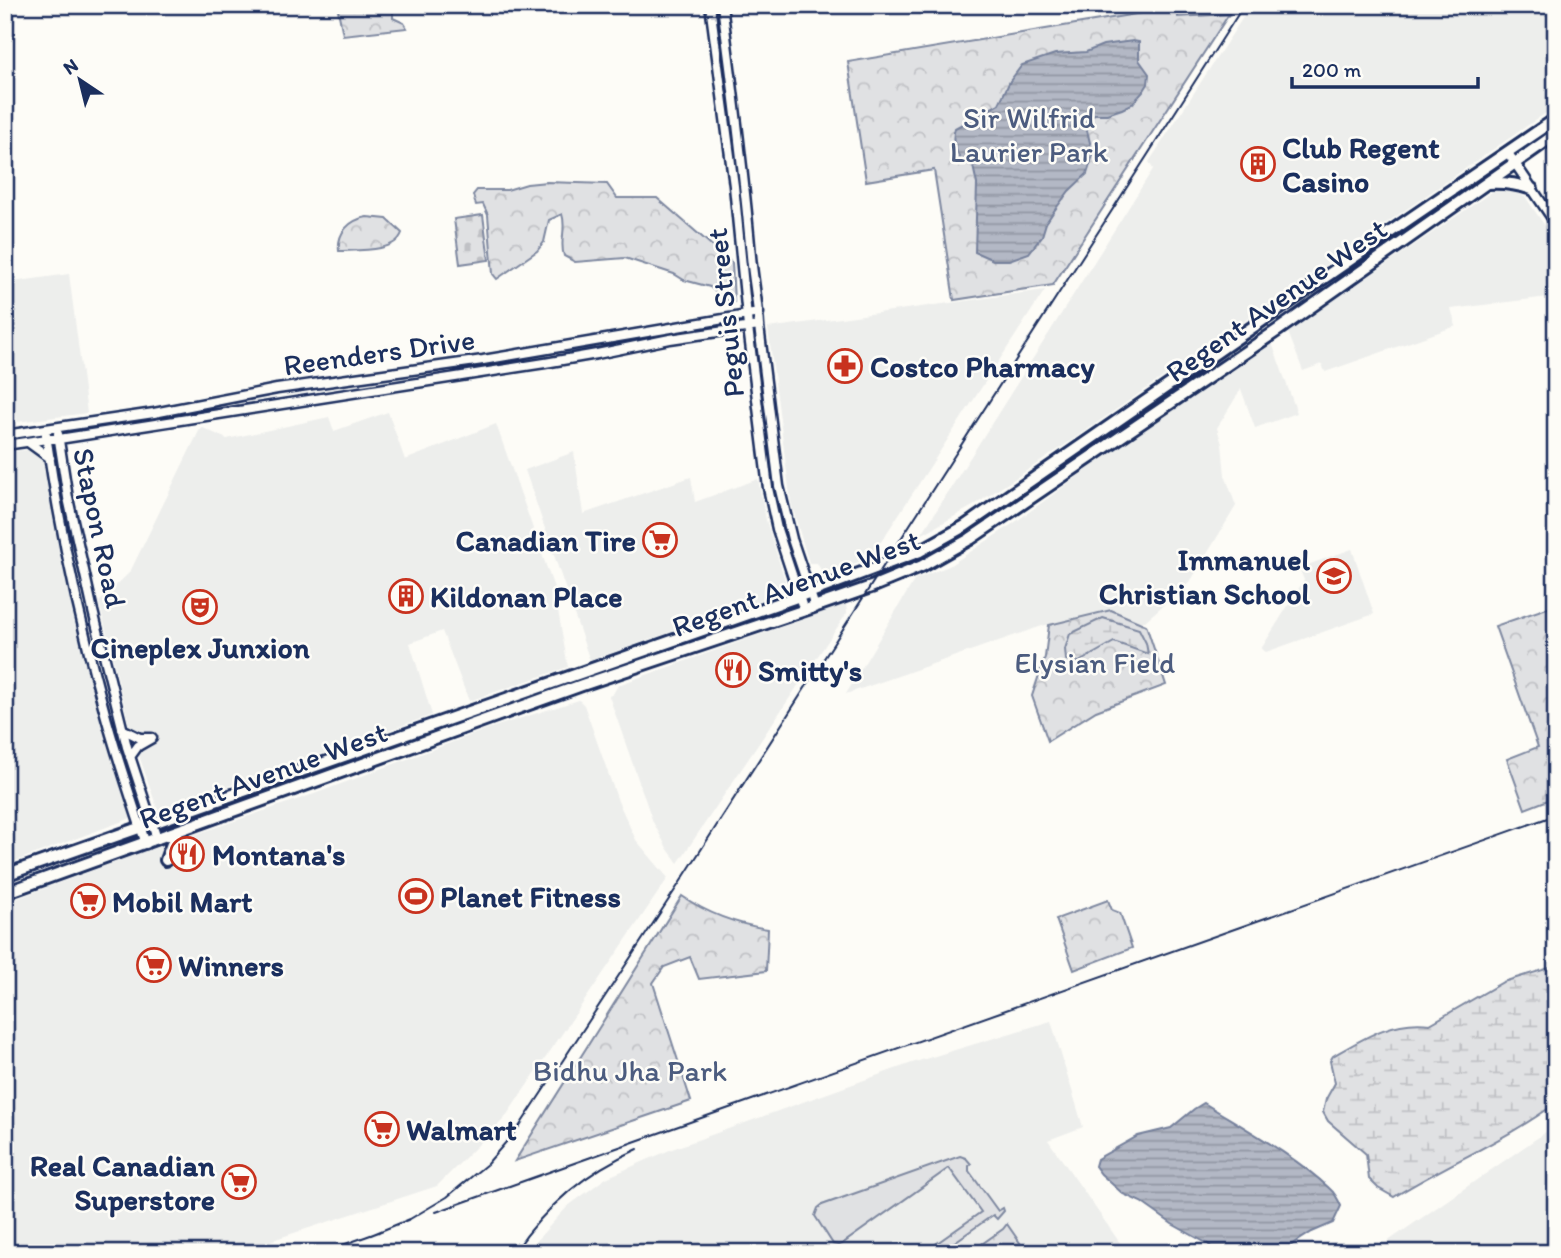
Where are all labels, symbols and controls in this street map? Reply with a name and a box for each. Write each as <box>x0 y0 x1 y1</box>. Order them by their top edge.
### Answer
north arrow <box>46 46 116 116</box>
scale bar <box>1292 46 1477 90</box>
text: N <box>59 53 82 80</box>
text: 200 m <box>1302 57 1362 82</box>
park label: Sir Wilfrid Laurier Park <box>950 99 1109 170</box>
place label: Club Regent Casino <box>1282 129 1440 200</box>
building icon: Club Regent Casino <box>1239 145 1277 183</box>
street label: Regent Avenue West <box>1158 210 1394 390</box>
street label: Peguis Street <box>698 227 752 399</box>
street label: Reenders Drive <box>281 320 477 384</box>
pharmacy icon: Costco Pharmacy <box>826 347 864 385</box>
place label: Costco Pharmacy <box>870 348 1095 385</box>
street label: Stapon Road <box>65 444 135 612</box>
supermarket icon: Canadian Tire <box>641 521 679 559</box>
street label: Regent Avenue West <box>667 521 925 645</box>
place label: Canadian Tire <box>455 522 636 559</box>
place label: Immanuel Christian School <box>1099 541 1311 612</box>
school or university icon: Immanuel Christian School <box>1315 557 1353 595</box>
building icon: Kildonan Place <box>387 577 425 615</box>
place label: Kildonan Place <box>430 578 622 615</box>
theatre icon: Cineplex Junxion <box>181 588 219 626</box>
place label: Cineplex Junxion <box>90 629 310 666</box>
park label: Elysian Field <box>1015 644 1175 681</box>
restaurant icon: Smitty's <box>714 651 752 689</box>
place label: Smitty's <box>758 652 862 689</box>
street label: Regent Avenue West <box>134 713 392 837</box>
restaurant icon: Montana's <box>168 835 206 873</box>
place label: Montana's <box>212 836 345 873</box>
sports icon: Planet Fitness <box>397 877 435 915</box>
place label: Planet Fitness <box>440 878 621 915</box>
supermarket icon: Mobil Mart <box>69 882 107 920</box>
place label: Mobil Mart <box>112 883 252 920</box>
supermarket icon: Winners <box>135 946 173 984</box>
place label: Winners <box>178 947 284 984</box>
park label: Bidhu Jha Park <box>533 1052 727 1089</box>
supermarket icon: Walmart <box>363 1110 401 1148</box>
place label: Walmart <box>406 1111 517 1148</box>
place label: Real Canadian Superstore <box>30 1147 215 1218</box>
supermarket icon: Real Canadian Superstore <box>220 1163 258 1201</box>

